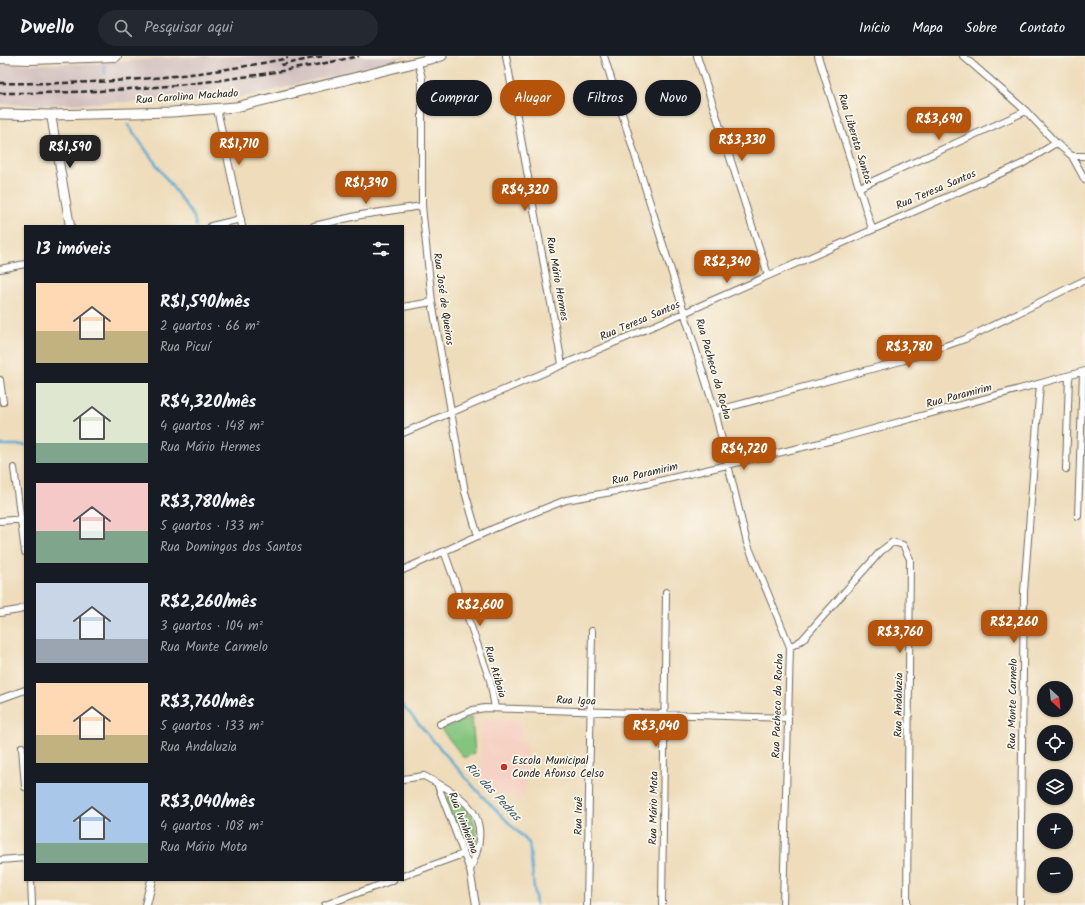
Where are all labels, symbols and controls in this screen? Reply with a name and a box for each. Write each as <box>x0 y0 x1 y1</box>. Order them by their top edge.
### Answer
search box <box>98 10 378 46</box>
text: Dwello <box>20 13 74 43</box>
text: Pesquisar aqui <box>144 16 233 40</box>
icon: search <box>112 17 134 39</box>
text: Início <box>859 17 890 39</box>
text: Mapa <box>912 17 943 39</box>
text: Sobre <box>965 17 997 39</box>
text: Contato <box>1019 17 1065 39</box>
chip: Comprar <box>416 80 492 116</box>
chip: Alugar <box>500 80 565 116</box>
chip: Filtros <box>573 80 637 116</box>
chip: Novo <box>645 80 701 116</box>
street label: Rua Carolina Machado <box>135 84 239 110</box>
street label: Rua Liberata Santos <box>833 91 877 187</box>
pin: R$3,690 <box>902 107 976 141</box>
text: R$3,690 <box>916 109 962 130</box>
pin: R$3,330 <box>705 128 779 162</box>
text: R$3,330 <box>719 130 765 151</box>
pin: R$1,710 <box>202 132 276 166</box>
text: R$1,710 <box>219 134 259 155</box>
pin: R$1,590 <box>33 135 107 169</box>
text: R$1,590 <box>49 137 91 158</box>
street label: Rua Teresa Santos <box>893 165 979 215</box>
pin: R$1,390 <box>329 171 403 205</box>
text: R$1,390 <box>344 173 388 194</box>
pin: R$4,320 <box>488 178 562 212</box>
text: R$4,320 <box>501 180 549 201</box>
street label: Rua Mário Hermes <box>541 235 573 323</box>
text: 13 imóveis <box>36 236 111 263</box>
icon: filters <box>370 238 392 260</box>
pin: R$2,340 <box>690 250 764 284</box>
street label: Rua José de Queiros <box>428 251 458 347</box>
text: R$2,340 <box>703 252 751 273</box>
text: R$1,590/mês <box>160 289 250 316</box>
street label: Rua Teresa Santos <box>597 296 683 346</box>
icon: home <box>68 299 116 347</box>
text: 2 quartos · 66 m² <box>160 316 260 337</box>
street label: Rua Pacheco da Rocha <box>690 316 736 422</box>
pin: R$3,780 <box>872 335 946 369</box>
text: Rua Picuí <box>160 337 210 358</box>
text: R$3,780 <box>886 337 932 358</box>
street label: Rua Paramirim <box>924 378 994 413</box>
text: R$4,320/mês <box>160 389 256 416</box>
icon: home <box>68 399 116 447</box>
text: 4 quartos · 148 m² <box>160 416 264 437</box>
text: Rua Mário Hermes <box>160 437 261 458</box>
pin: R$4,720 <box>707 437 781 471</box>
text: R$4,720 <box>721 439 767 460</box>
street label: Rua Paramirim <box>610 458 680 490</box>
text: R$3,780/mês <box>160 489 255 516</box>
icon: home <box>68 499 116 547</box>
text: 5 quartos · 133 m² <box>160 516 263 537</box>
text: Rua Domingos dos Santos <box>160 537 302 558</box>
text: R$2,260/mês <box>160 589 257 616</box>
pin: R$2,600 <box>443 593 517 627</box>
text: R$2,600 <box>457 595 503 616</box>
icon: home <box>68 599 116 647</box>
pin: R$2,260 <box>977 610 1051 644</box>
text: R$2,260 <box>990 612 1038 633</box>
text: 3 quartos · 104 m² <box>160 616 263 637</box>
pin: R$3,760 <box>863 620 937 654</box>
text: R$3,760 <box>877 622 923 643</box>
text: Rua Monte Carmelo <box>160 637 268 658</box>
street label: Rua Atibaia <box>479 644 511 700</box>
street label: Rua Pacheco da Rocha <box>767 653 789 759</box>
street label: Rua Monte Carmelo <box>1003 658 1023 750</box>
street label: Rua Andaluzia <box>889 672 909 738</box>
north arrow <box>1037 681 1073 717</box>
map controls <box>1037 681 1073 893</box>
text: R$3,760/mês <box>160 689 254 716</box>
street label: Rua Igoa <box>556 691 596 711</box>
icon: home <box>68 699 116 747</box>
pin: R$3,040 <box>619 714 693 748</box>
text: 5 quartos · 133 m² <box>160 716 263 737</box>
text: R$3,040 <box>633 716 679 737</box>
button: locate <box>1037 725 1073 761</box>
text: Rua Andaluzia <box>160 737 237 758</box>
place label: Escola Municipal Conde Afonso Celso <box>512 752 604 783</box>
water label: Rio das Pedras <box>461 758 527 827</box>
marker: Escola Municipal Conde Afonso Celso <box>499 762 509 772</box>
button: layers <box>1037 769 1073 805</box>
street label: Rua Mário Mota <box>644 771 664 845</box>
text: R$3,040/mês <box>160 789 255 816</box>
street label: Rua Ivinheima <box>443 789 483 857</box>
street label: Rua Iruê <box>570 796 588 835</box>
icon: home <box>68 799 116 847</box>
button: + <box>1037 813 1073 849</box>
text: 4 quartos · 108 m² <box>160 816 263 837</box>
text: Rua Mário Mota <box>160 837 247 858</box>
button: − <box>1037 857 1073 893</box>

